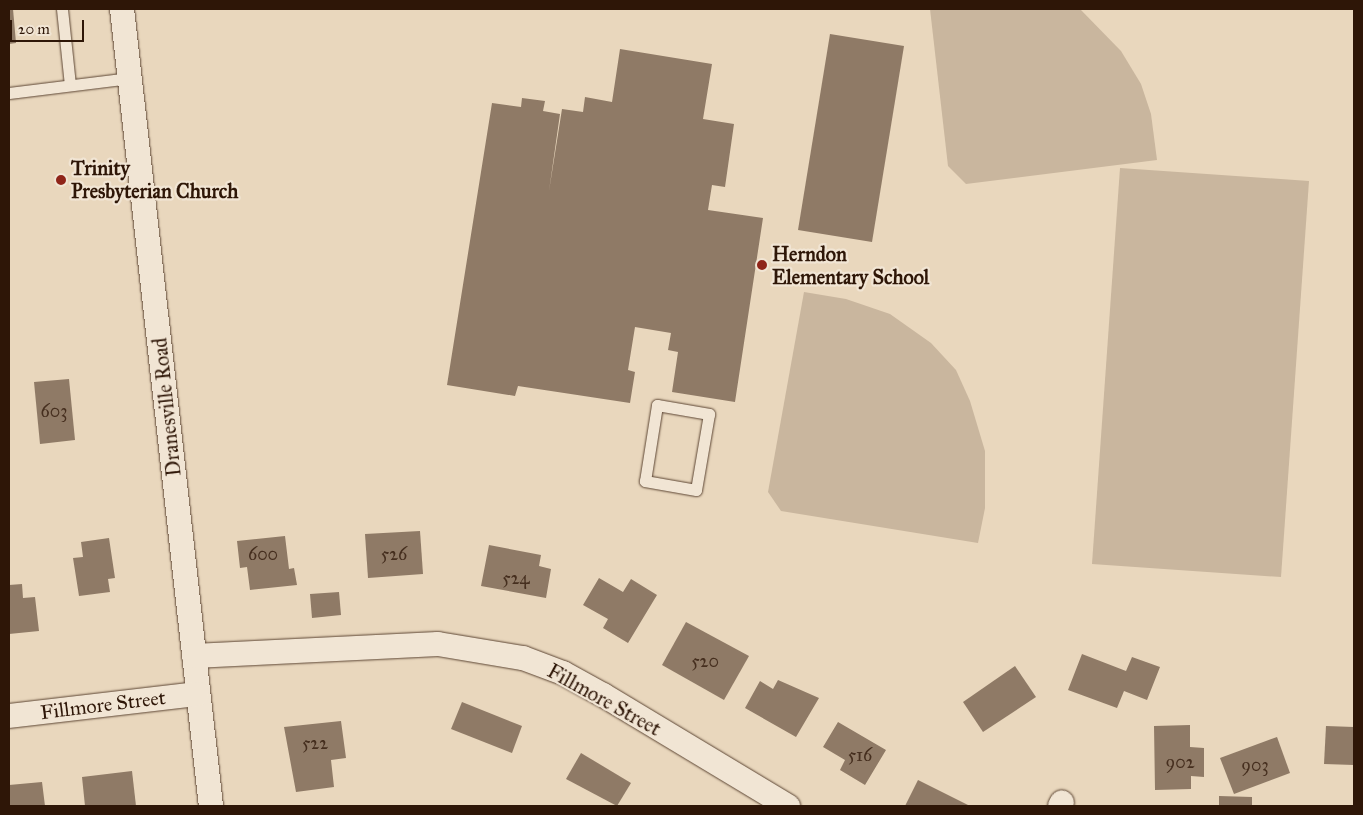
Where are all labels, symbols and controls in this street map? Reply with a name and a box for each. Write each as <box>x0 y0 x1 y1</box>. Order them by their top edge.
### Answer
scale bar <box>12 10 86 42</box>
text: 20 m <box>18 20 50 38</box>
place label: Trinity Presbyterian Church <box>71 156 238 203</box>
marker: Trinity Presbyterian Church <box>55 174 67 186</box>
place label: Herndon Elementary School <box>772 242 929 289</box>
marker: Herndon Elementary School <box>756 259 768 271</box>
street label: Dranesville Road <box>148 336 186 478</box>
house number: 603 <box>41 400 67 422</box>
house number: 600 <box>248 543 278 565</box>
house number: 526 <box>381 543 407 565</box>
house number: 524 <box>502 567 530 589</box>
house number: 520 <box>691 650 719 672</box>
street label: Fillmore Street <box>543 659 665 741</box>
street label: Fillmore Street <box>39 685 167 725</box>
house number: 522 <box>302 732 328 754</box>
house number: 516 <box>848 744 872 766</box>
house number: 902 <box>1165 751 1195 773</box>
house number: 903 <box>1241 754 1269 776</box>

